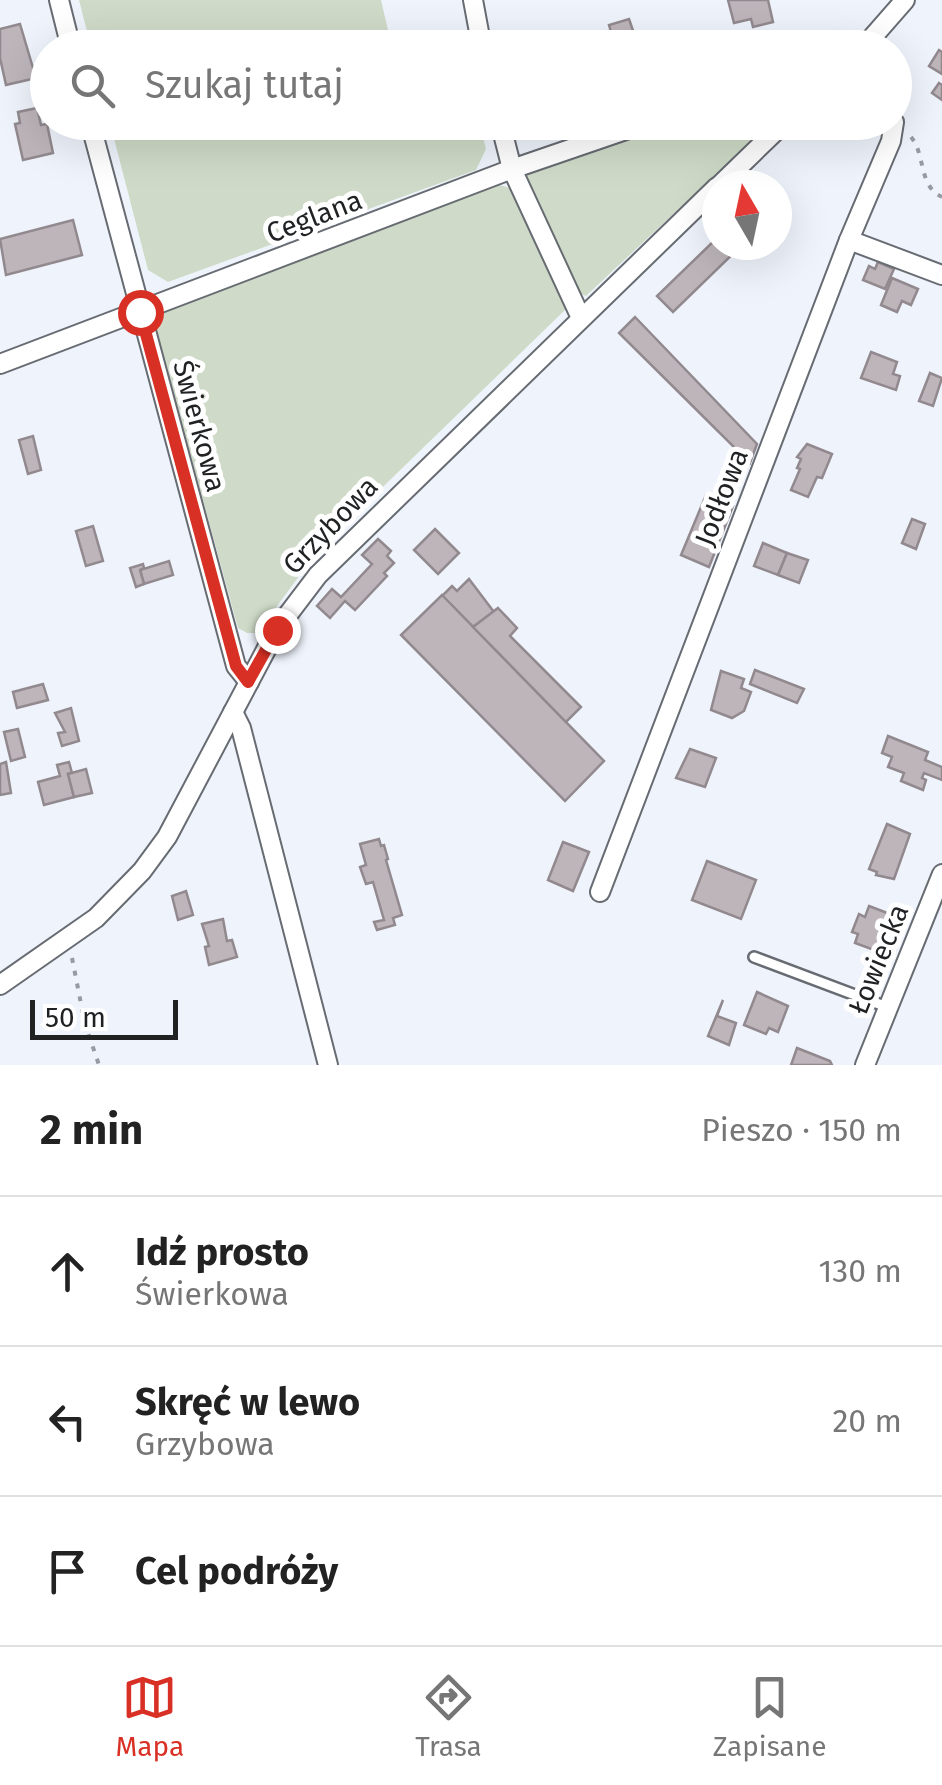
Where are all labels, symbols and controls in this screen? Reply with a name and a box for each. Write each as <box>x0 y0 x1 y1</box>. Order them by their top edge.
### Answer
search box <box>30 30 912 140</box>
icon: search <box>65 58 120 113</box>
text: Szukaj tutaj <box>145 62 344 108</box>
north arrow <box>702 170 792 260</box>
street label: Ceglana <box>262 183 367 250</box>
route start <box>118 290 164 336</box>
street label: Świerkowa <box>166 357 233 495</box>
street label: Jodłowa <box>688 444 755 550</box>
street label: Grzybowa <box>276 470 385 581</box>
route end <box>255 608 301 654</box>
street label: Łowiecka <box>841 899 915 1019</box>
scale bar <box>30 995 178 1040</box>
text: 50 m <box>45 1001 106 1034</box>
text: 2 min <box>40 1105 143 1155</box>
text: Pieszo · 150 m <box>701 1111 902 1149</box>
text: Idź prosto <box>135 1229 309 1275</box>
icon: ahead <box>40 1244 95 1299</box>
text: 130 m <box>818 1252 902 1290</box>
text: Świerkowa <box>135 1275 289 1313</box>
text: Skręć w lewo <box>135 1379 360 1425</box>
icon: left <box>40 1394 95 1449</box>
text: 20 m <box>832 1402 902 1440</box>
text: Grzybowa <box>135 1425 275 1463</box>
icon: arrive <box>40 1544 95 1599</box>
text: Cel podróży <box>135 1548 338 1594</box>
tab: Mapa <box>116 1670 184 1763</box>
tab: Trasa <box>415 1670 482 1763</box>
tab: Zapisane <box>713 1670 826 1763</box>

